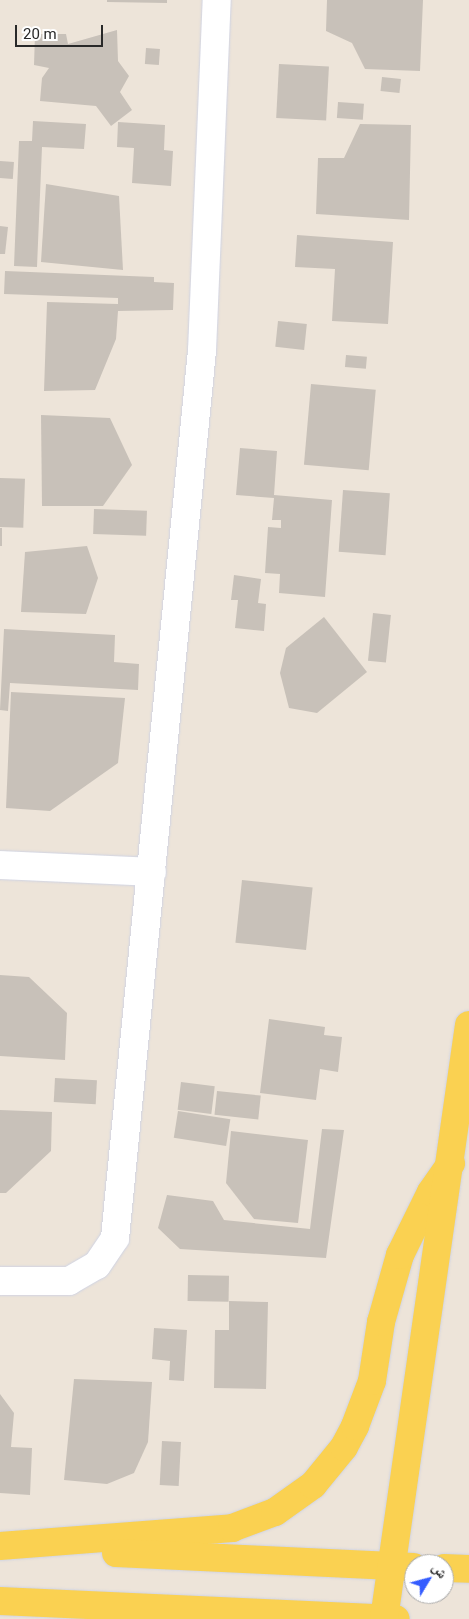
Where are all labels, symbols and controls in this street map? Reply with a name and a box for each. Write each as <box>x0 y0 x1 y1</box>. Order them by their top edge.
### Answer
scale bar <box>18 15 105 47</box>
text: 20 m <box>23 25 57 43</box>
north arrow <box>404 1554 454 1604</box>
text: ش <box>429 1560 451 1581</box>

